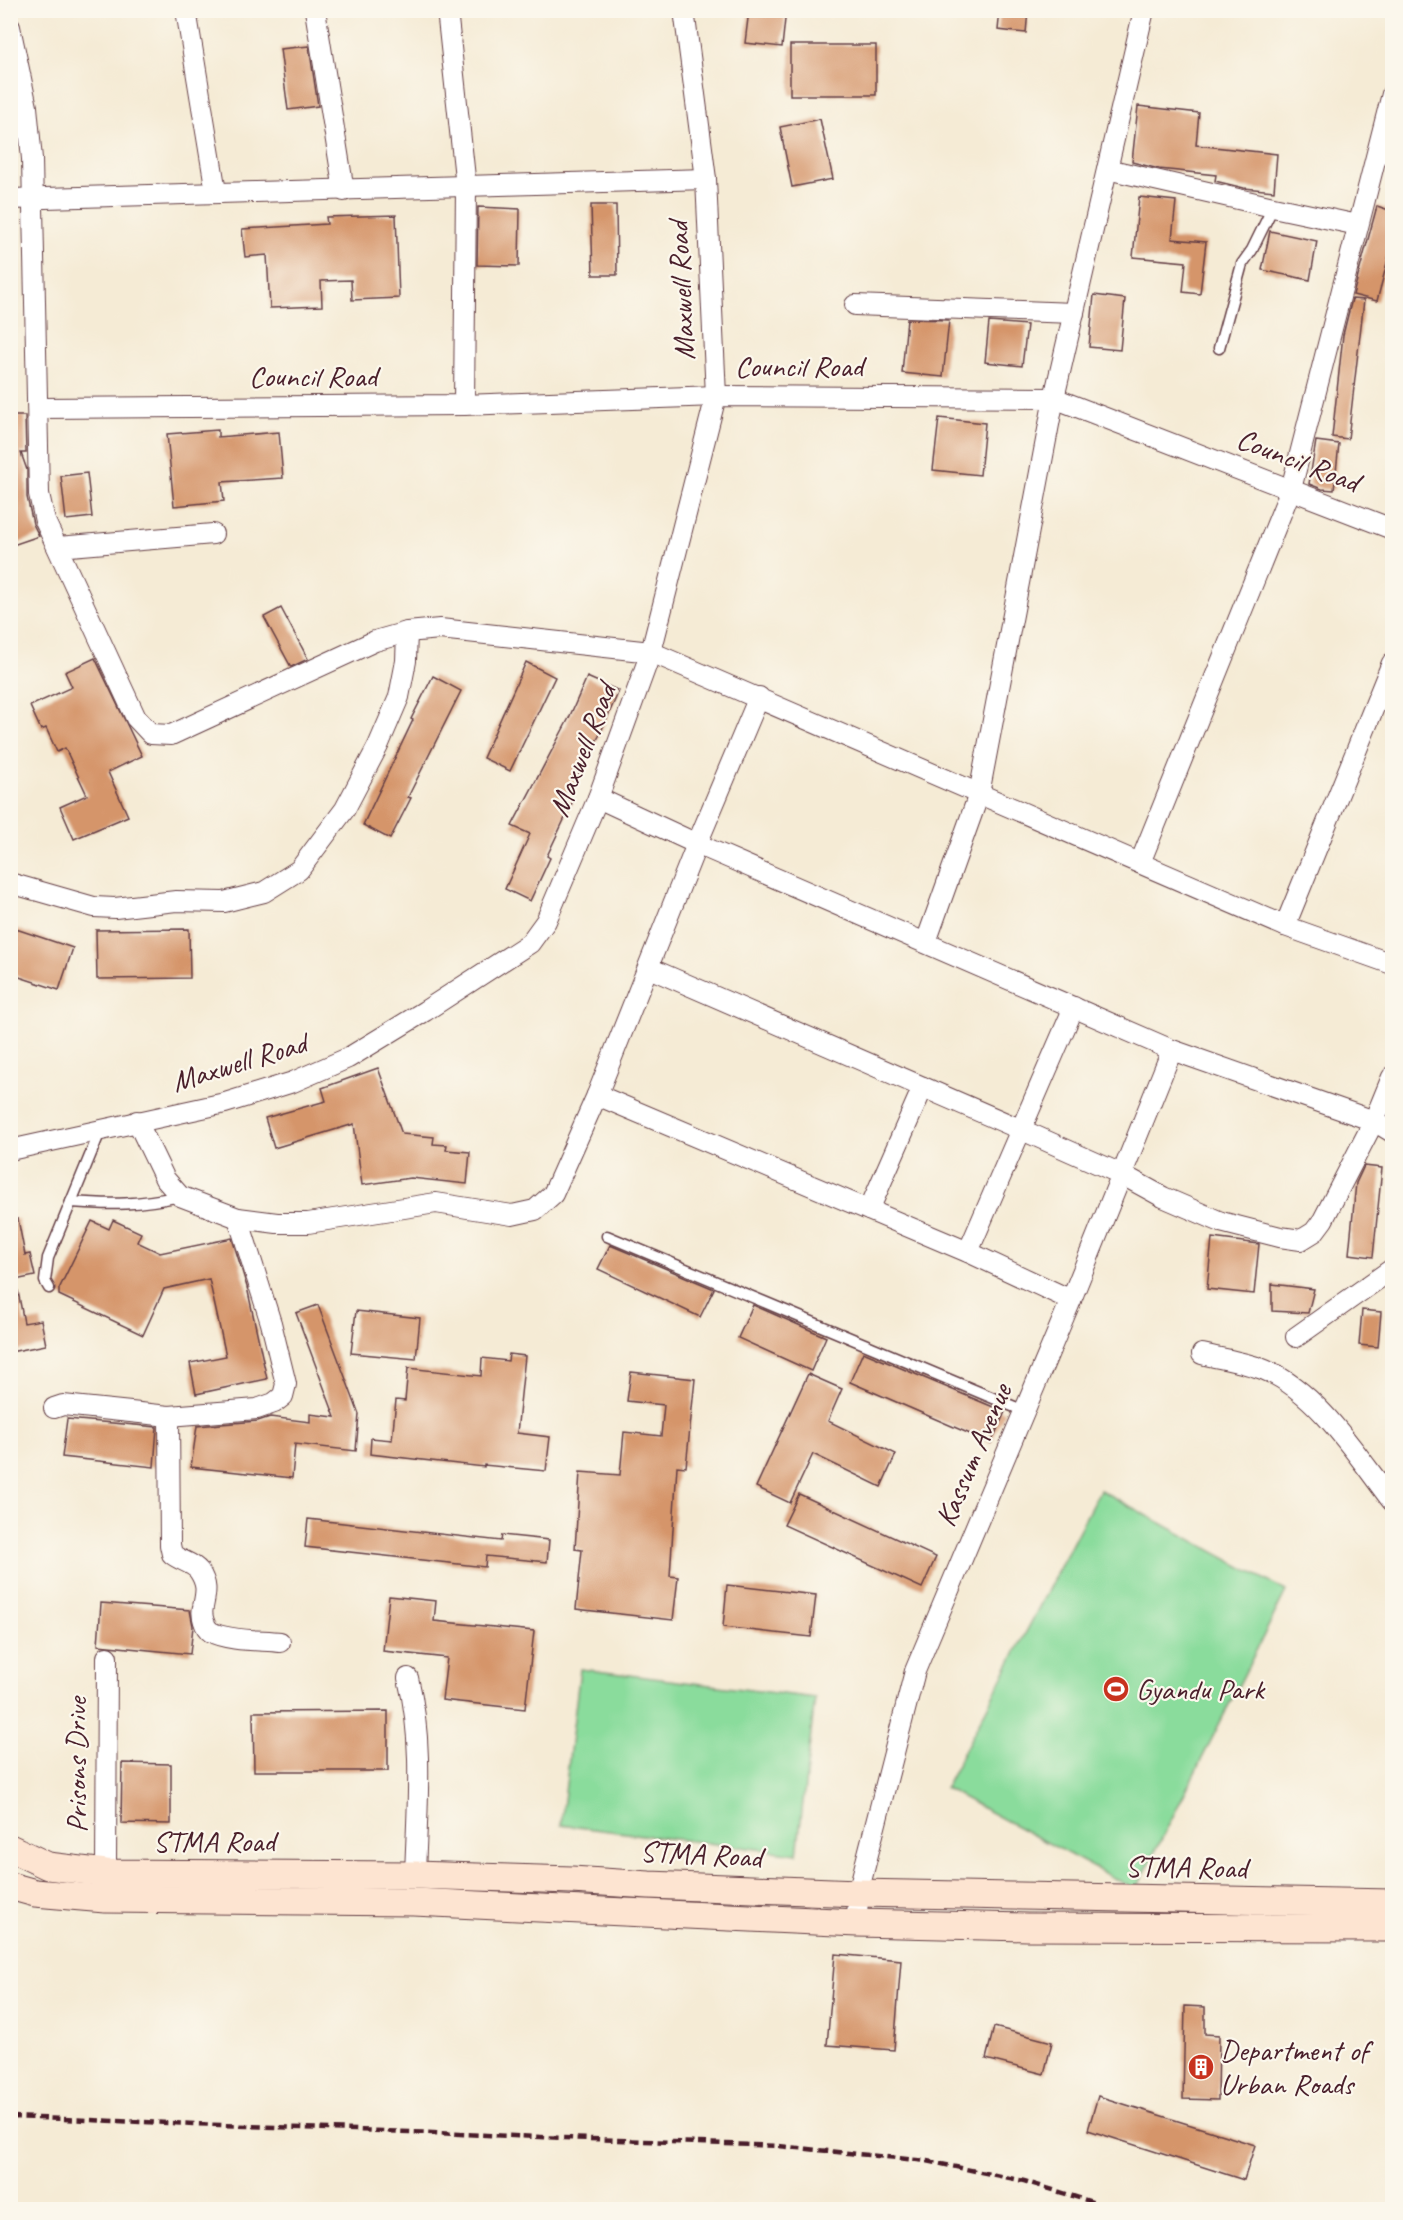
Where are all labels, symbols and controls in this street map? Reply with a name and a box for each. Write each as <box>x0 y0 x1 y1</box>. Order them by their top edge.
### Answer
street label: Maxwell Road <box>658 216 704 361</box>
street label: Council Road <box>735 347 867 385</box>
street label: Council Road <box>249 357 381 395</box>
street label: Council Road <box>1231 419 1369 502</box>
street label: Maxwell Road <box>539 674 626 822</box>
street label: Maxwell Road <box>167 1022 315 1100</box>
street label: Kassum Avenue <box>926 1376 1021 1532</box>
place label: Gyandu Park <box>1136 1670 1266 1708</box>
sports icon: Gyandu Park <box>1101 1674 1131 1704</box>
street label: Prisons Drive <box>57 1695 95 1833</box>
street label: STMA Road <box>153 1822 279 1860</box>
street label: STMA Road <box>639 1832 767 1876</box>
street label: STMA Road <box>1125 1847 1251 1887</box>
place label: Department of Urban Roads <box>1220 2031 1374 2103</box>
building icon: Department of Urban Roads <box>1186 2052 1216 2082</box>

